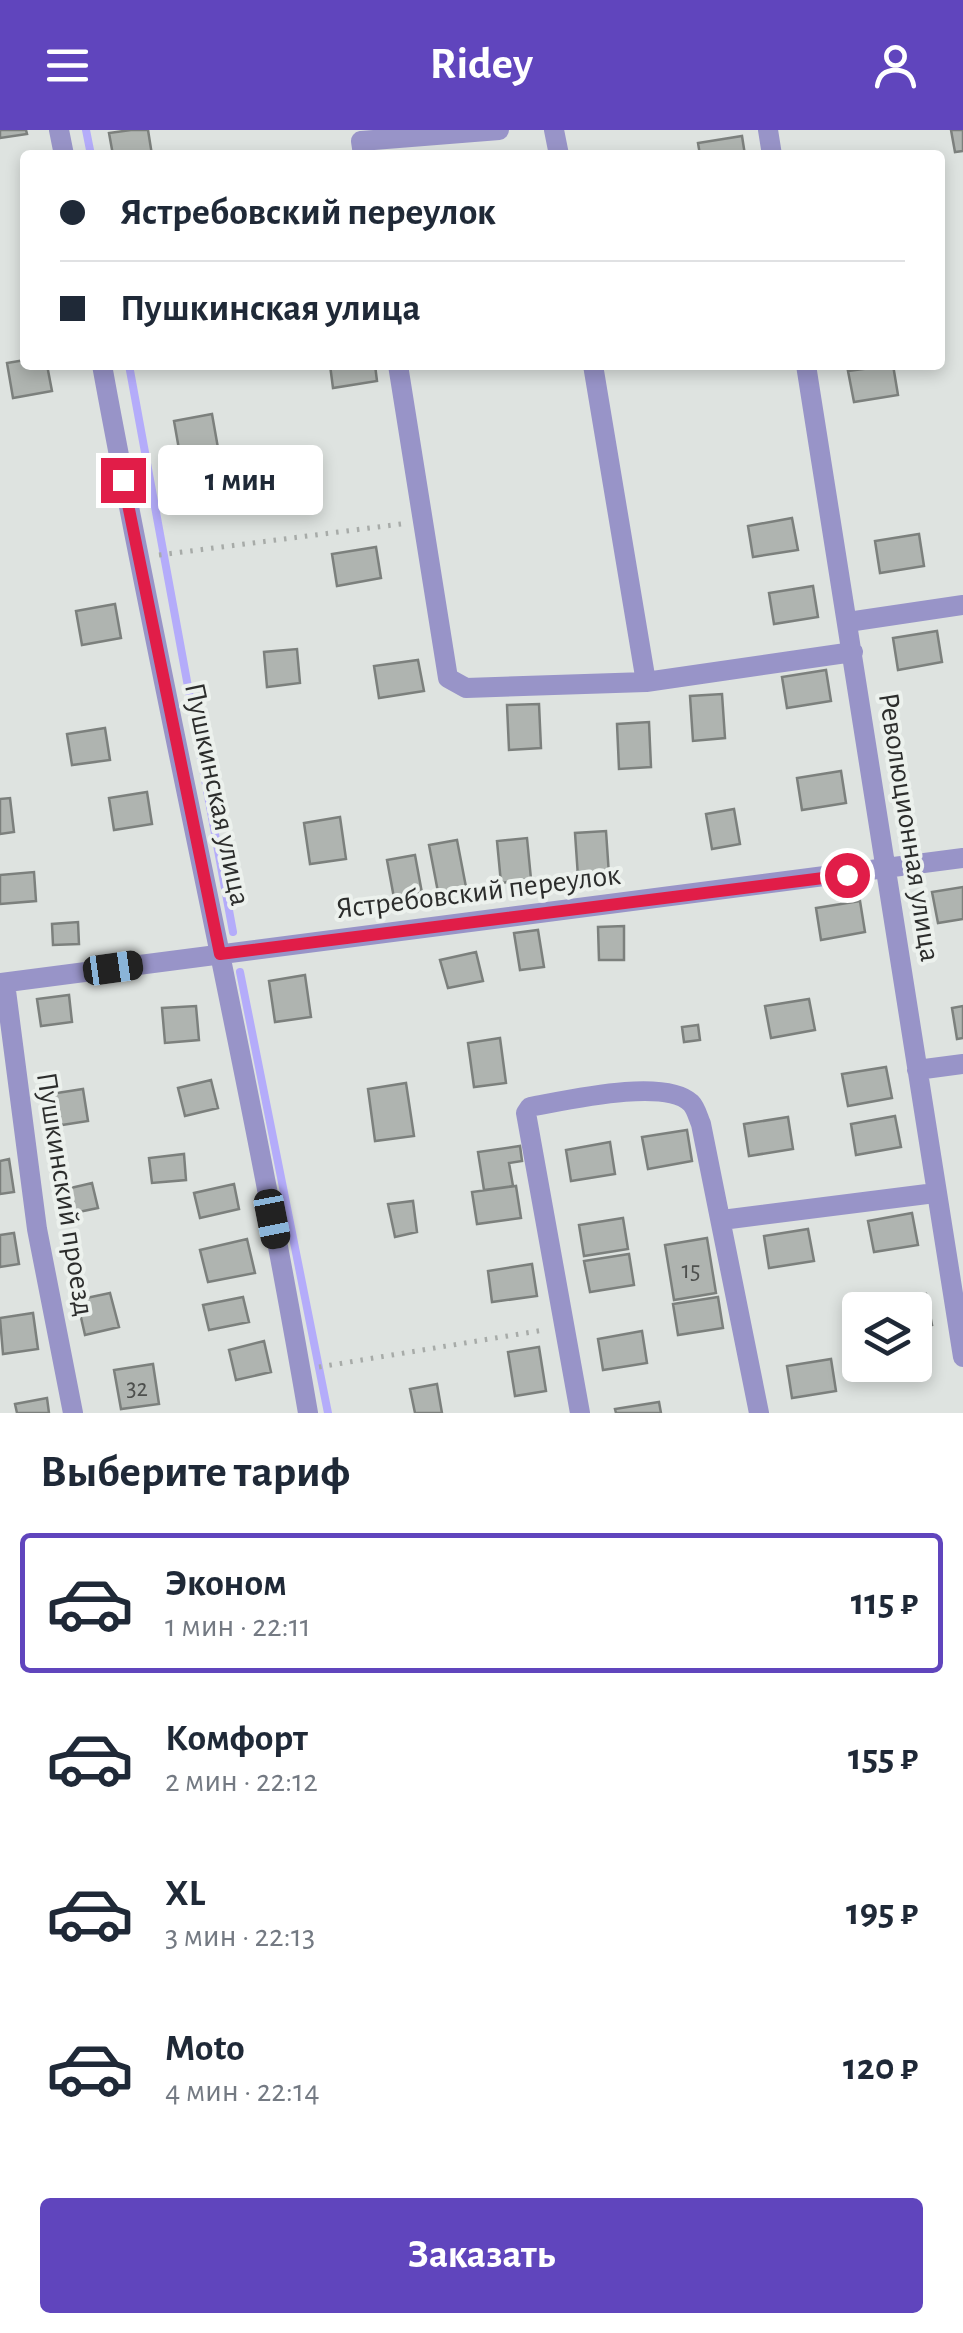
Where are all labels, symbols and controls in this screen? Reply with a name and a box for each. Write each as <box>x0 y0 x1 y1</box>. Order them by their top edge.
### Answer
icon: menu <box>40 38 95 93</box>
icon: person <box>868 38 923 93</box>
text: Ridey <box>430 42 533 87</box>
text: Ястребовский переулок <box>120 194 496 232</box>
text: Пушкинская улица <box>120 290 421 328</box>
callout: 1 мин <box>158 445 323 515</box>
route end <box>101 458 146 503</box>
text: 1 мин <box>205 464 276 496</box>
street label: Пушкинская улица <box>179 680 255 908</box>
street label: Революционная улица <box>873 691 945 964</box>
route start <box>825 853 870 898</box>
street label: Ястребовский переулок <box>334 860 622 924</box>
car <box>81 949 145 987</box>
street label: Пушкинский проезд <box>31 1070 99 1318</box>
car <box>252 1187 292 1251</box>
house number: 15 <box>681 1258 701 1283</box>
map controls <box>842 1292 932 1382</box>
button: layers <box>842 1292 932 1382</box>
house number: 32 <box>126 1376 148 1401</box>
text: Выберите тариф <box>40 1450 350 1495</box>
icon: car <box>45 1558 135 1648</box>
text: Эконом <box>165 1565 287 1603</box>
text: 115 ₽ <box>851 1584 918 1622</box>
text: 1 мин · 22:11 <box>165 1610 311 1642</box>
icon: car <box>45 1713 135 1803</box>
text: Комфорт <box>165 1720 308 1758</box>
text: 155 ₽ <box>848 1739 918 1777</box>
text: 2 мин · 22:12 <box>165 1765 318 1797</box>
icon: car <box>45 1868 135 1958</box>
text: XL <box>165 1875 205 1913</box>
text: 195 ₽ <box>846 1894 918 1932</box>
text: 3 мин · 22:13 <box>165 1920 315 1952</box>
icon: car <box>45 2023 135 2113</box>
text: Moto <box>165 2030 245 2068</box>
text: 120 ₽ <box>843 2049 918 2087</box>
text: 4 мин · 22:14 <box>165 2075 320 2107</box>
button: Заказать <box>40 2198 923 2313</box>

